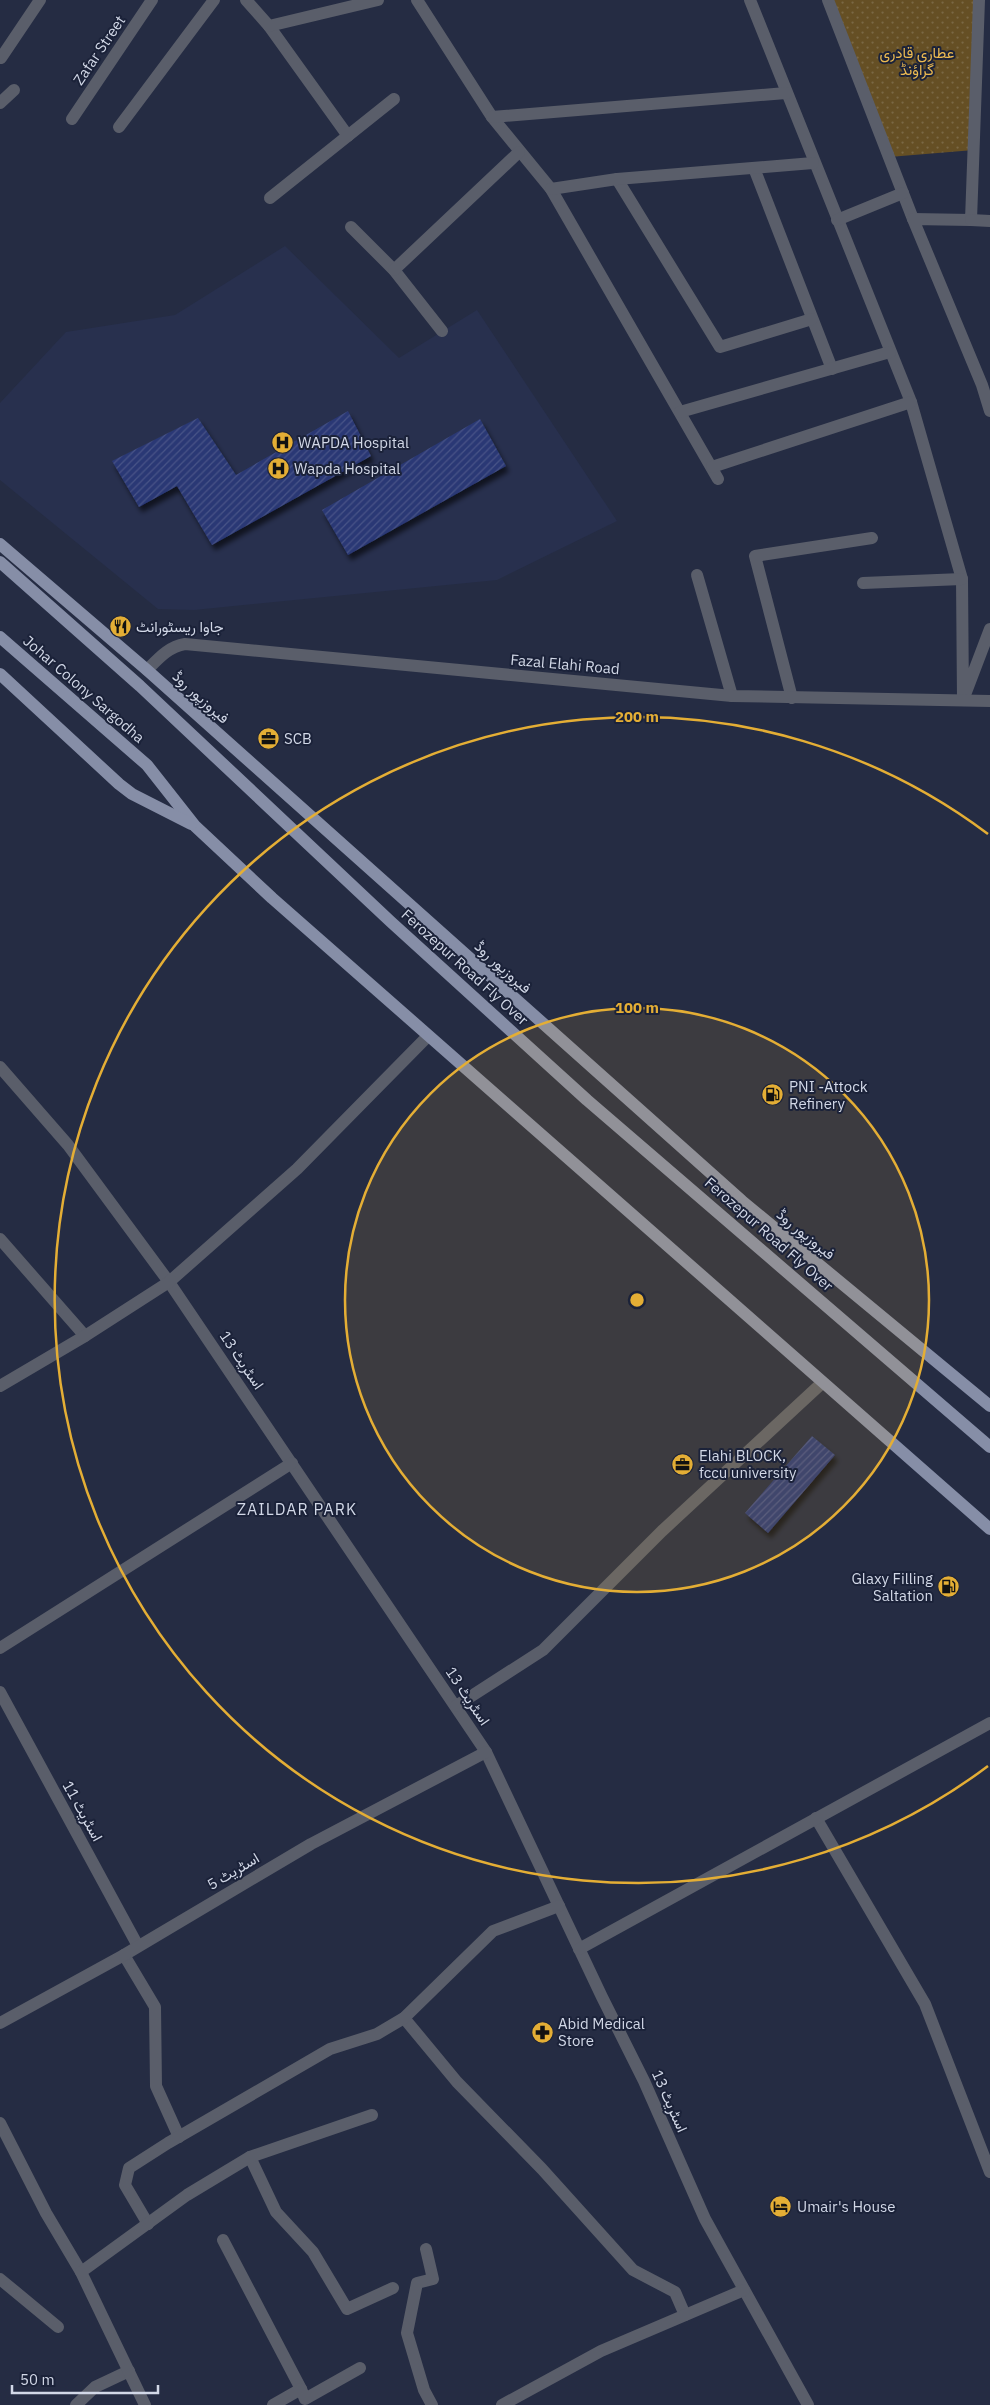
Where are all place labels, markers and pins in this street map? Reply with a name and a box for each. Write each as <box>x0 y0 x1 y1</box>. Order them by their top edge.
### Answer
hospital icon: WAPDA Hospital <box>270 430 294 454</box>
place label: WAPDA Hospital <box>298 433 409 452</box>
hospital icon: Wapda Hospital <box>266 456 290 480</box>
place label: Wapda Hospital <box>294 459 400 478</box>
restaurant icon: جاوا ریسٹورانٹ <box>108 614 132 638</box>
place label: جاوا ریسٹورانٹ <box>136 617 224 636</box>
office icon: SCB <box>256 726 280 750</box>
place label: SCB <box>284 729 312 748</box>
place label: PNI -Attock Refinery <box>789 1077 868 1113</box>
fuel station icon: PNI -Attock Refinery <box>761 1083 785 1107</box>
centre of rings <box>628 1291 646 1309</box>
place label: Elahi BLOCK, fccu university <box>699 1446 797 1482</box>
office icon: Elahi BLOCK, fccu university <box>671 1452 695 1476</box>
place label: Glaxy Filling Saltation <box>851 1569 933 1605</box>
fuel station icon: Glaxy Filling Saltation <box>937 1575 961 1599</box>
place label: Abid Medical Store <box>558 2014 645 2050</box>
pharmacy icon: Abid Medical Store <box>530 2020 554 2044</box>
hotel icon: Umair's House <box>769 2194 793 2218</box>
place label: Umair's House <box>797 2197 896 2216</box>

